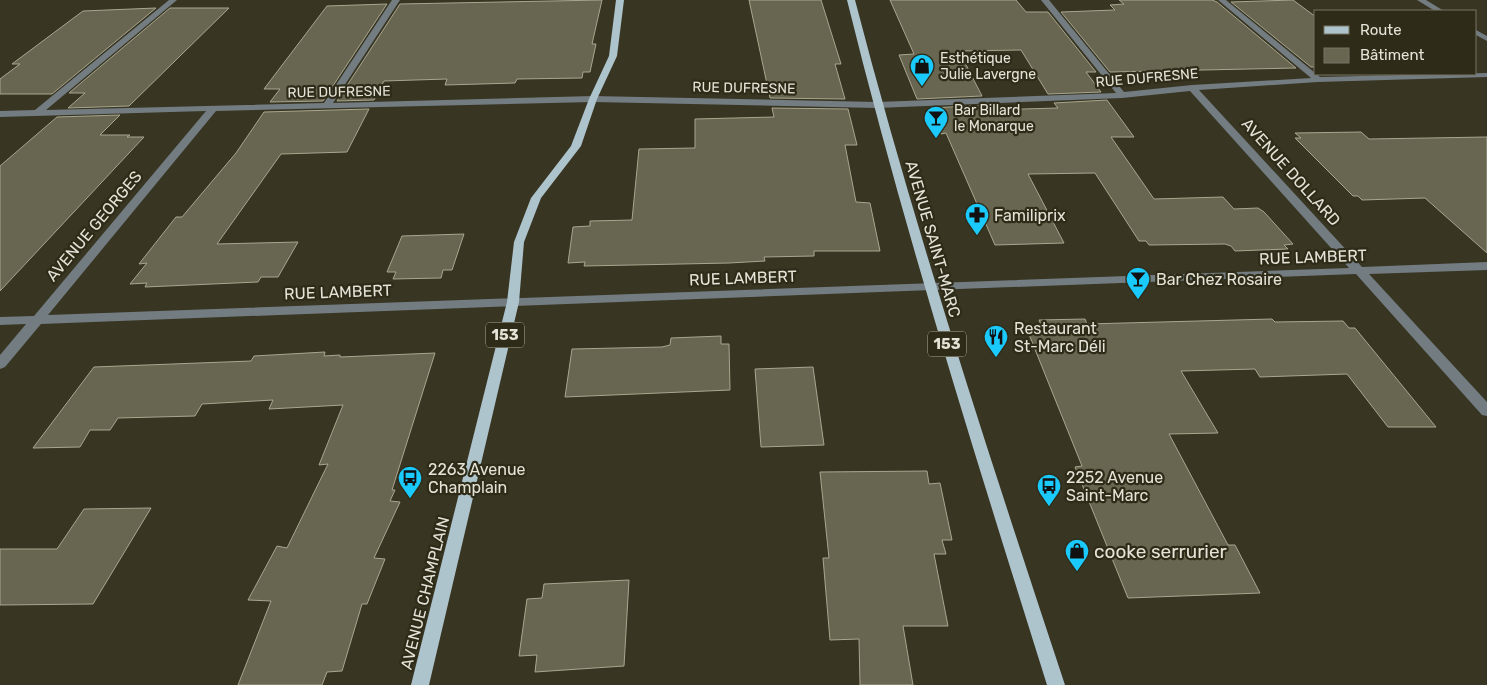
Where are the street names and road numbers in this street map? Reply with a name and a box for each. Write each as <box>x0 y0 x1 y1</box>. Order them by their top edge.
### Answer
street label: RUE DUFRESNE <box>1095 65 1199 91</box>
street label: RUE DUFRESNE <box>692 79 796 97</box>
street label: RUE DUFRESNE <box>287 83 391 101</box>
street label: AVENUE DOLLARD <box>1238 114 1344 230</box>
street label: AVENUE SAINT-MARC <box>901 158 965 320</box>
street label: AVENUE GEORGES <box>42 167 146 285</box>
street label: RUE LAMBERT <box>1259 246 1367 268</box>
street label: RUE LAMBERT <box>689 267 797 289</box>
street label: RUE LAMBERT <box>284 281 392 303</box>
road number: 153 <box>486 322 524 348</box>
road number: 153 <box>928 332 966 356</box>
street label: AVENUE CHAMPLAIN <box>397 515 453 671</box>

